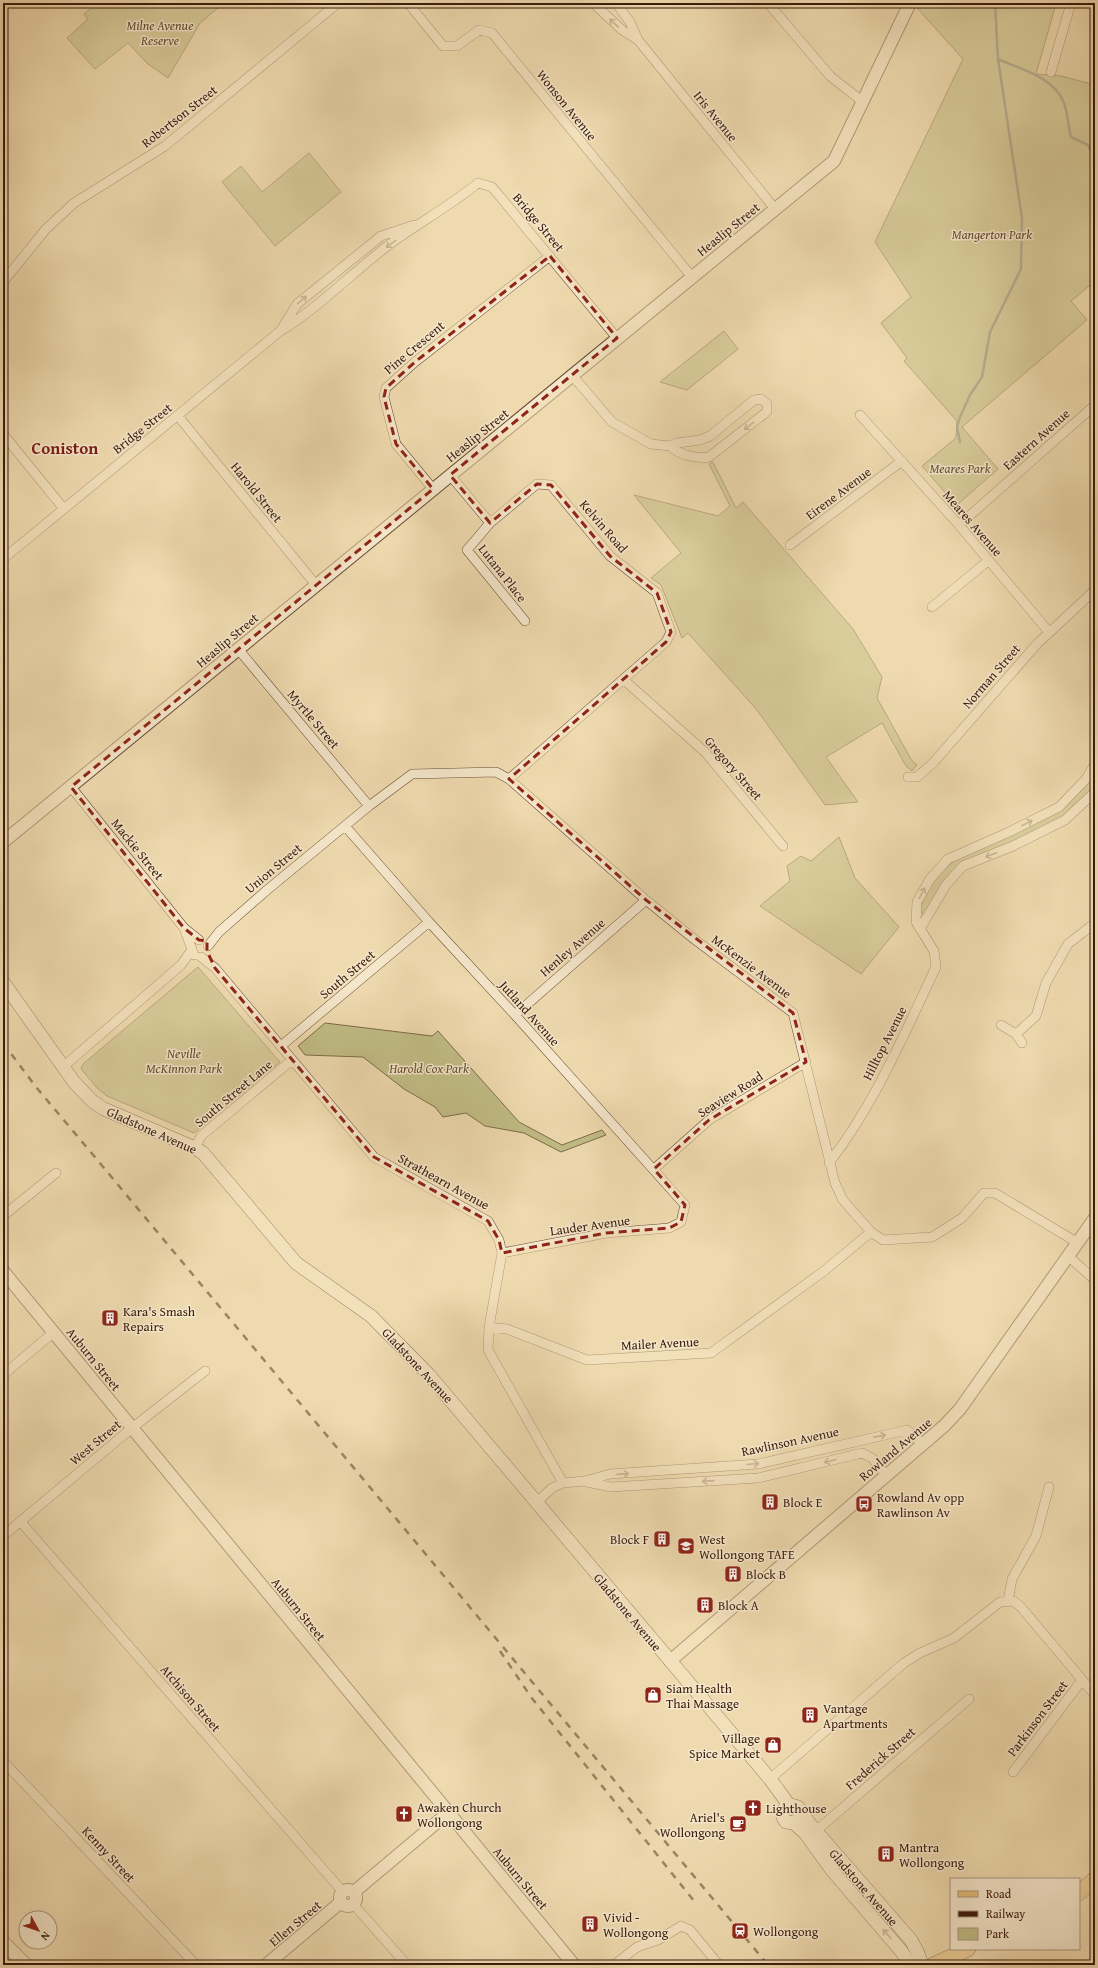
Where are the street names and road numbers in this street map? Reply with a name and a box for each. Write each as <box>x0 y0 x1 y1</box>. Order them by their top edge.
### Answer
street label: Wonson Avenue <box>532 66 601 145</box>
street label: Robertson Street <box>137 80 222 152</box>
street label: Iris Avenue <box>689 87 742 146</box>
street label: Bridge Street <box>508 189 569 256</box>
street label: Heaslip Street <box>693 198 764 261</box>
street label: Pine Crescent <box>380 316 449 378</box>
street label: Bridge Street <box>108 398 176 458</box>
street label: Heaslip Street <box>442 404 513 467</box>
street label: Eastern Avenue <box>999 404 1074 475</box>
street label: Harold Street <box>226 458 287 527</box>
street label: Eirene Avenue <box>802 462 875 524</box>
street label: Meares Avenue <box>939 486 1007 561</box>
street label: Kelvin Road <box>575 496 632 557</box>
street label: Lutana Place <box>474 540 531 606</box>
street label: Heaslip Street <box>192 608 263 672</box>
street label: Norman Street <box>958 639 1025 713</box>
street label: Myrtle Street <box>283 685 344 754</box>
street label: Gregory Street <box>700 732 767 805</box>
street label: Mackie Street <box>107 814 169 885</box>
street label: Union Street <box>241 839 306 898</box>
street label: Henley Avenue <box>536 914 609 981</box>
street label: McKenzie Avenue <box>708 930 796 1003</box>
street label: South Street <box>315 945 380 1003</box>
street label: Jutland Avenue <box>494 975 564 1050</box>
street label: Hilltop Avenue <box>858 1003 911 1083</box>
street label: South Street Lane <box>190 1055 276 1132</box>
street label: Seaview Road <box>694 1067 767 1122</box>
street label: Gladstone Avenue <box>104 1102 200 1159</box>
street label: Strathearn Avenue <box>395 1148 493 1214</box>
street label: Lauder Avenue <box>549 1210 631 1241</box>
street label: Auburn Street <box>62 1323 126 1396</box>
street label: Gladstone Avenue <box>378 1323 458 1407</box>
street label: Mailer Avenue <box>620 1332 700 1355</box>
street label: Rowland Avenue <box>855 1413 936 1486</box>
street label: West Street <box>65 1415 126 1470</box>
street label: Rawlinson Avenue <box>740 1422 841 1461</box>
street label: Gladstone Avenue <box>589 1569 666 1656</box>
street label: Auburn Street <box>267 1573 331 1646</box>
street label: Atchison Street <box>156 1660 226 1737</box>
street label: Parkinson Street <box>1002 1676 1073 1760</box>
street label: Frederick Street <box>841 1722 920 1794</box>
street label: Kenny Street <box>78 1822 140 1887</box>
street label: Auburn Street <box>489 1843 553 1914</box>
street label: Gladstone Avenue <box>825 1844 903 1930</box>
street label: Ellen Street <box>265 1896 326 1951</box>

